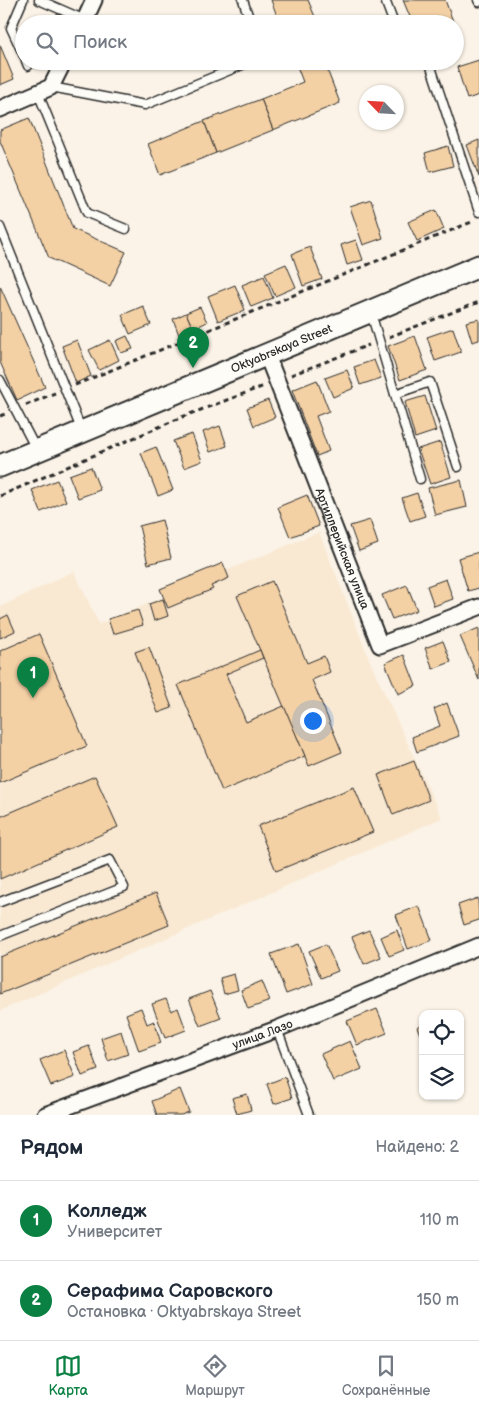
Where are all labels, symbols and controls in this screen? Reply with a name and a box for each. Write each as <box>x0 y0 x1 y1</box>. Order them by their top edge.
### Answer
search box <box>15 15 464 70</box>
icon: search <box>33 29 61 57</box>
text: Поиск <box>73 31 127 54</box>
north arrow <box>359 85 404 130</box>
street label: Oktyabrskaya Street <box>229 321 335 377</box>
pin: 2 <box>177 327 209 368</box>
street label: Артиллерийская улица <box>311 485 372 612</box>
pin: 1 <box>17 657 49 698</box>
your location <box>300 708 326 734</box>
map controls <box>419 1010 464 1100</box>
button: locate <box>419 1010 464 1055</box>
street label: улица Лазо <box>230 1016 295 1053</box>
button: layers <box>419 1055 464 1100</box>
text: Рядом <box>20 1135 83 1160</box>
text: Найдено: 2 <box>375 1138 459 1157</box>
text: Колледж <box>67 1200 146 1223</box>
text: 1 <box>33 1211 39 1230</box>
text: 110 m <box>420 1211 459 1230</box>
text: Университет <box>67 1223 162 1242</box>
text: Серафима Саровского <box>67 1280 273 1303</box>
text: 2 <box>31 1291 41 1310</box>
text: 150 m <box>417 1291 459 1310</box>
text: Остановка · Oktyabrskaya Street <box>67 1303 301 1322</box>
tab: Карта <box>49 1352 88 1399</box>
tab: Маршрут <box>185 1352 245 1399</box>
tab: Сохранённые <box>342 1352 430 1399</box>

